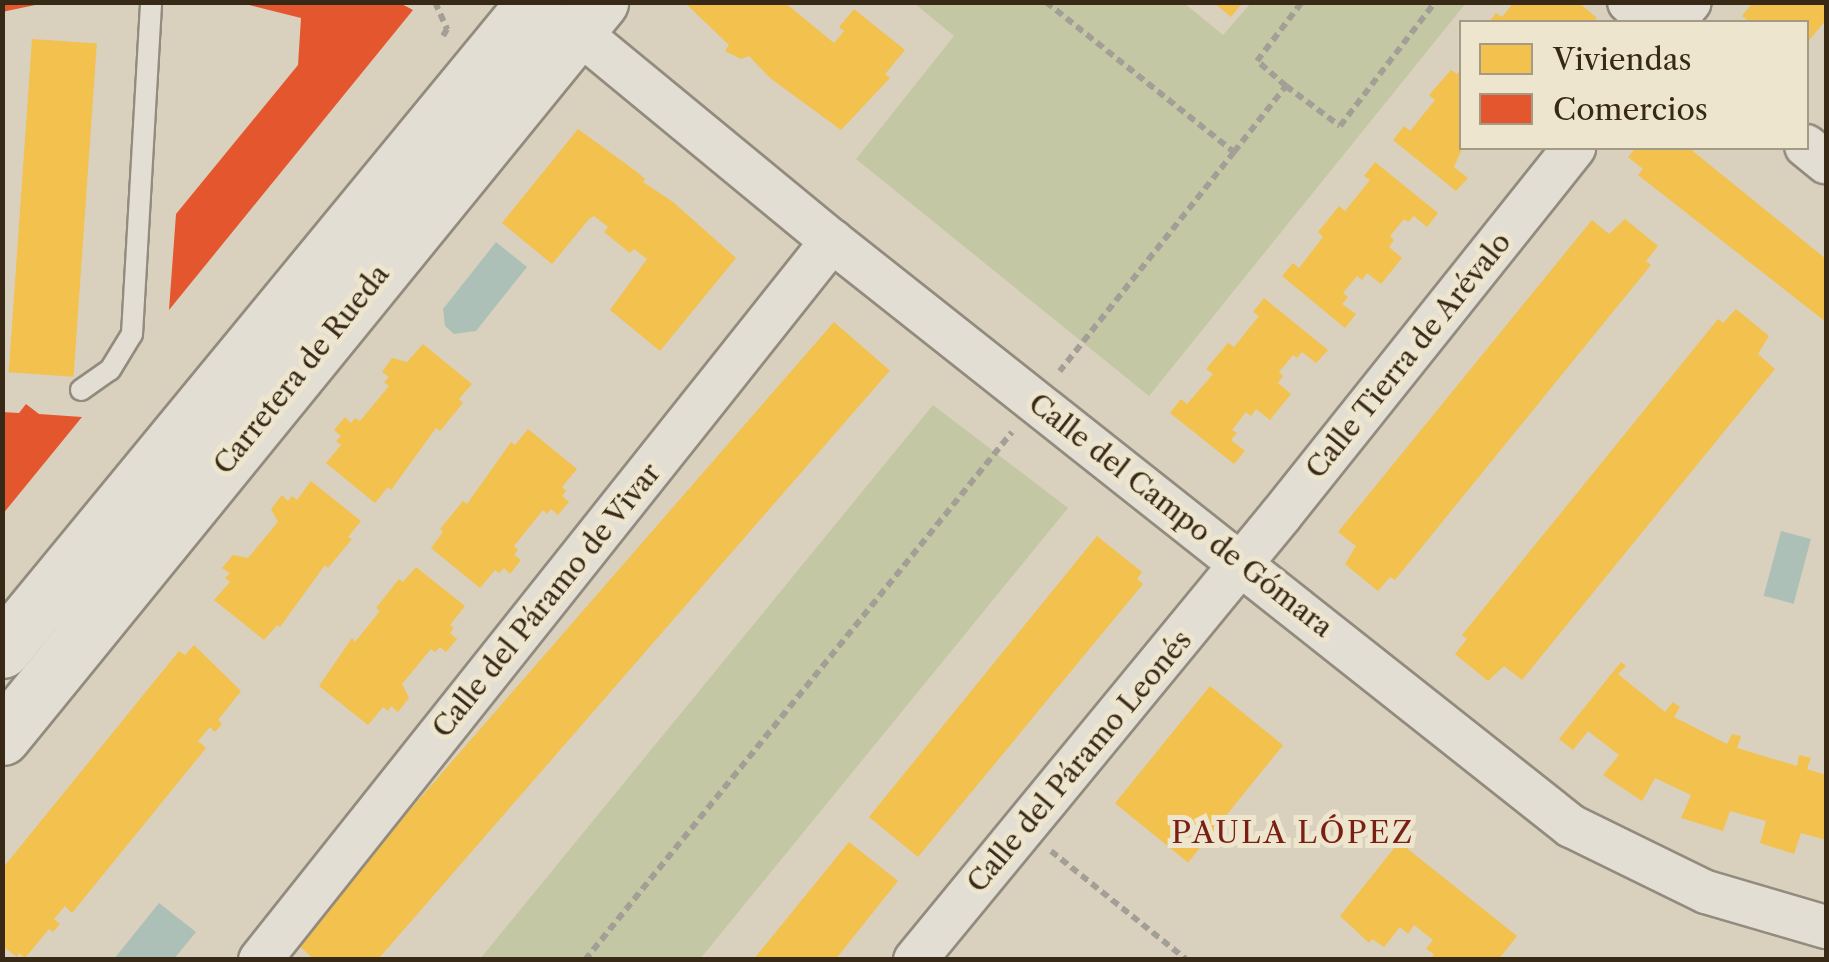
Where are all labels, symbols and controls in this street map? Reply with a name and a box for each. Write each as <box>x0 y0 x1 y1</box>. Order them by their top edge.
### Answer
legend <box>1459 20 1809 150</box>
text: Viviendas <box>1553 41 1692 78</box>
text: Comercios <box>1553 91 1708 128</box>
street label: Calle Tierra de Arévalo <box>1298 224 1518 486</box>
street label: Carretera de Rueda <box>206 257 396 481</box>
street label: Calle del Campo de Gómara <box>1022 386 1340 644</box>
street label: Calle del Páramo de Vivar <box>425 456 667 744</box>
street label: Calle del Páramo Leonés <box>960 623 1198 899</box>
district label: PAULA LÓPEZ <box>1171 815 1415 851</box>

